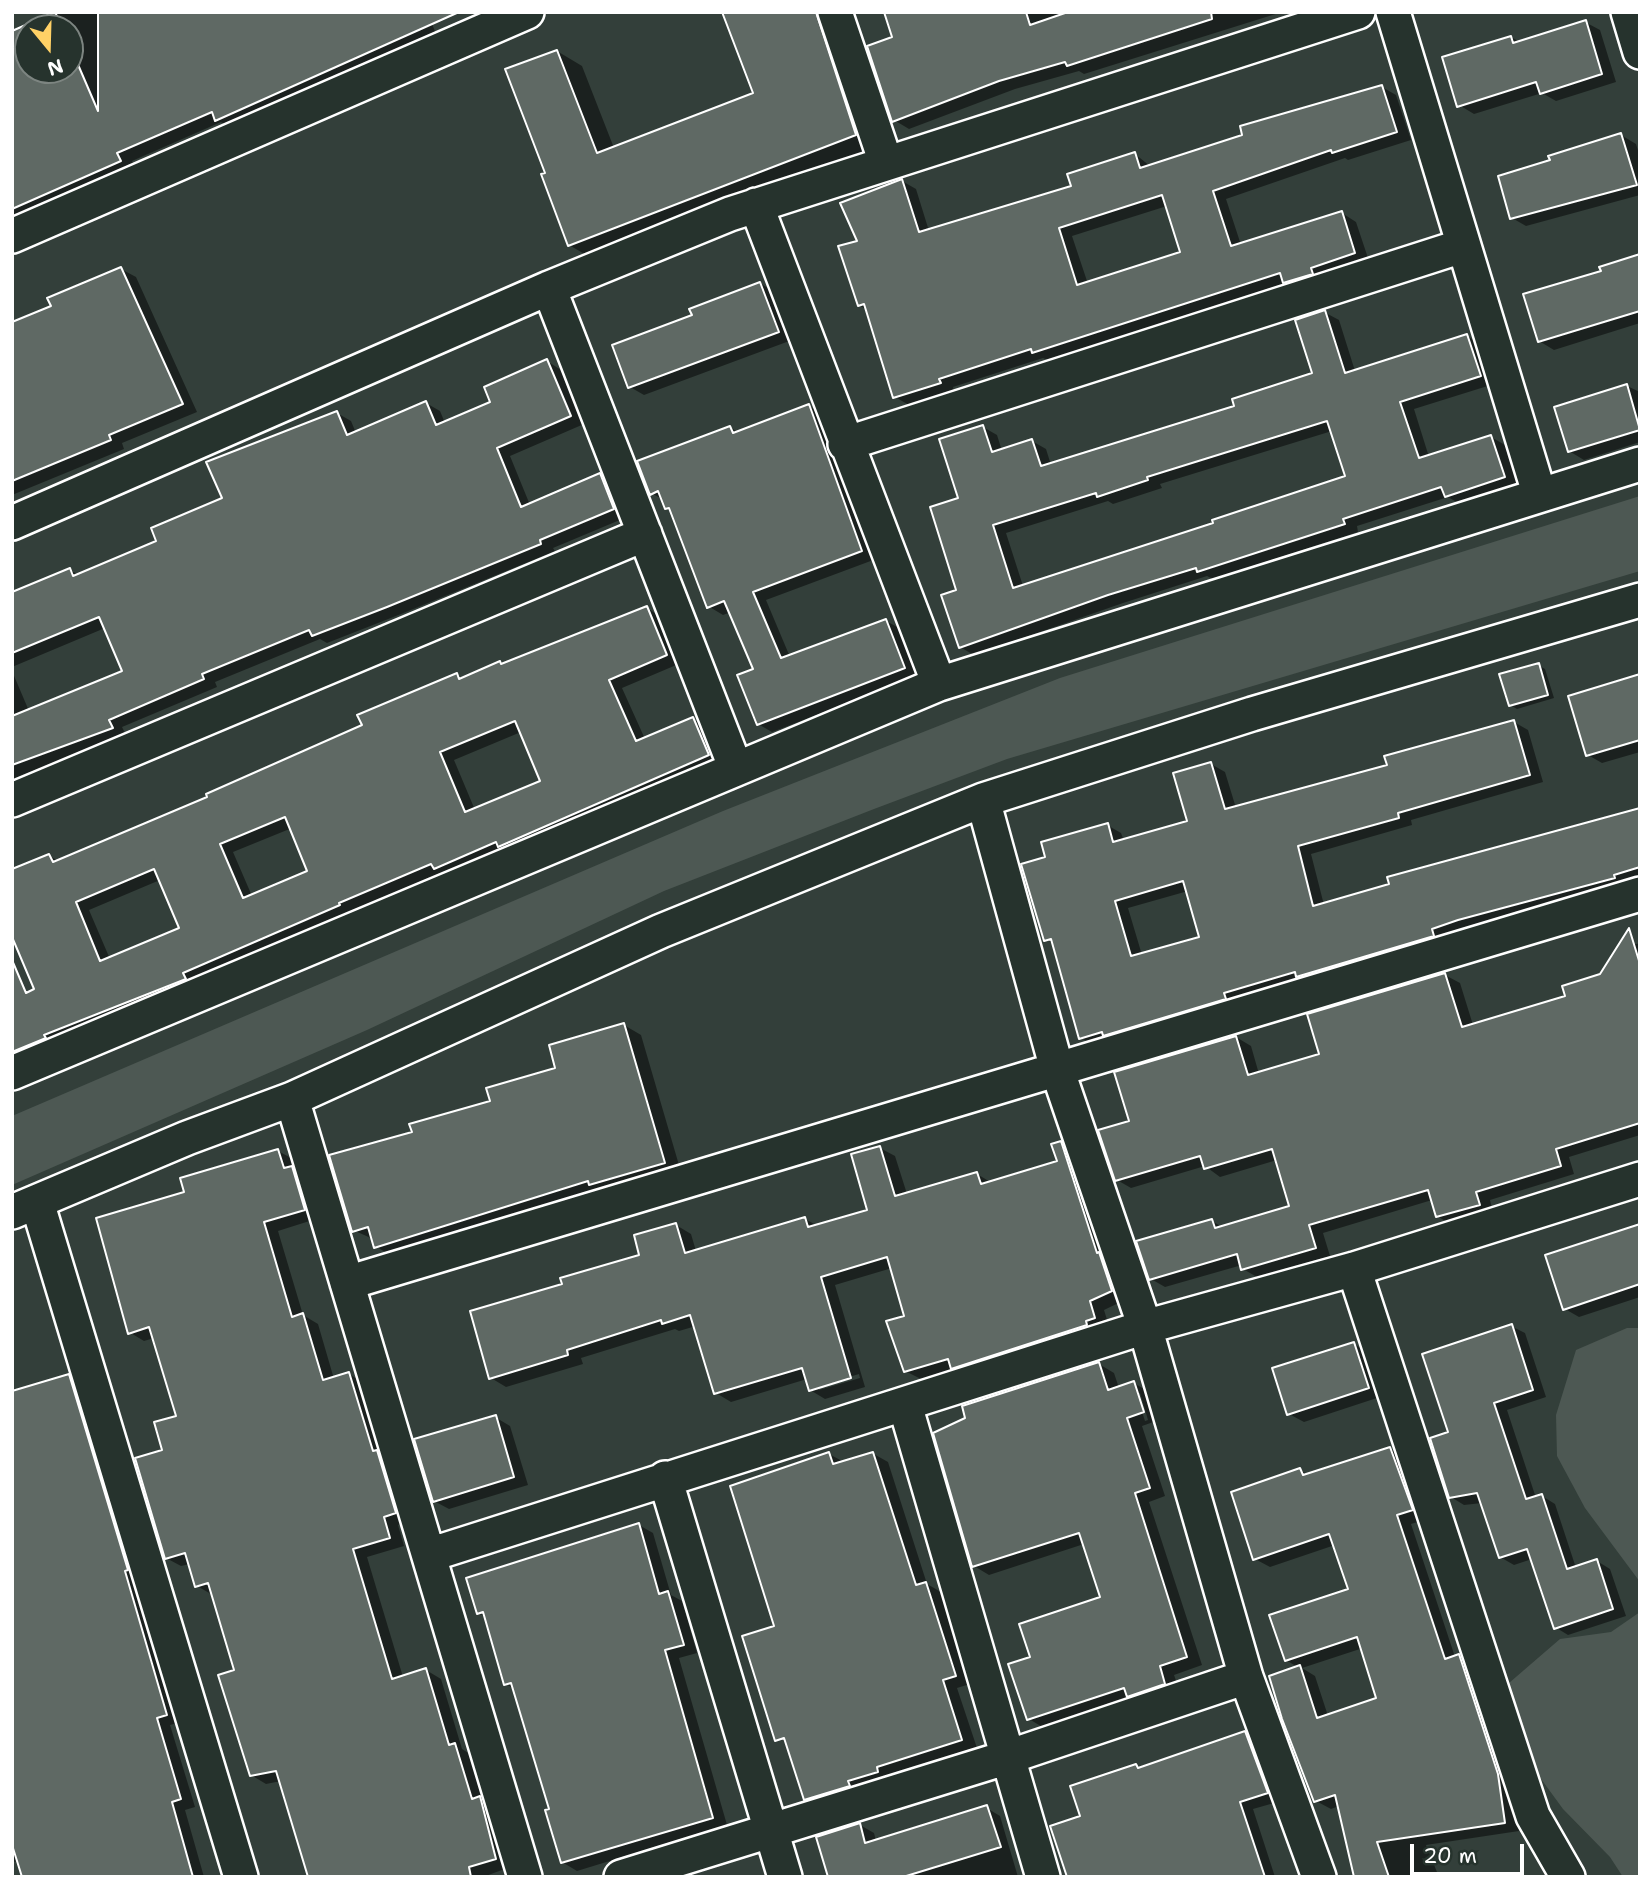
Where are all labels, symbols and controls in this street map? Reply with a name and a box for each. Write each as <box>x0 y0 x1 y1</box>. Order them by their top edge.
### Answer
north arrow <box>14 14 84 84</box>
text: N <box>44 53 67 82</box>
scale bar <box>1414 1829 1528 1873</box>
text: 20 m <box>1423 1842 1477 1870</box>

